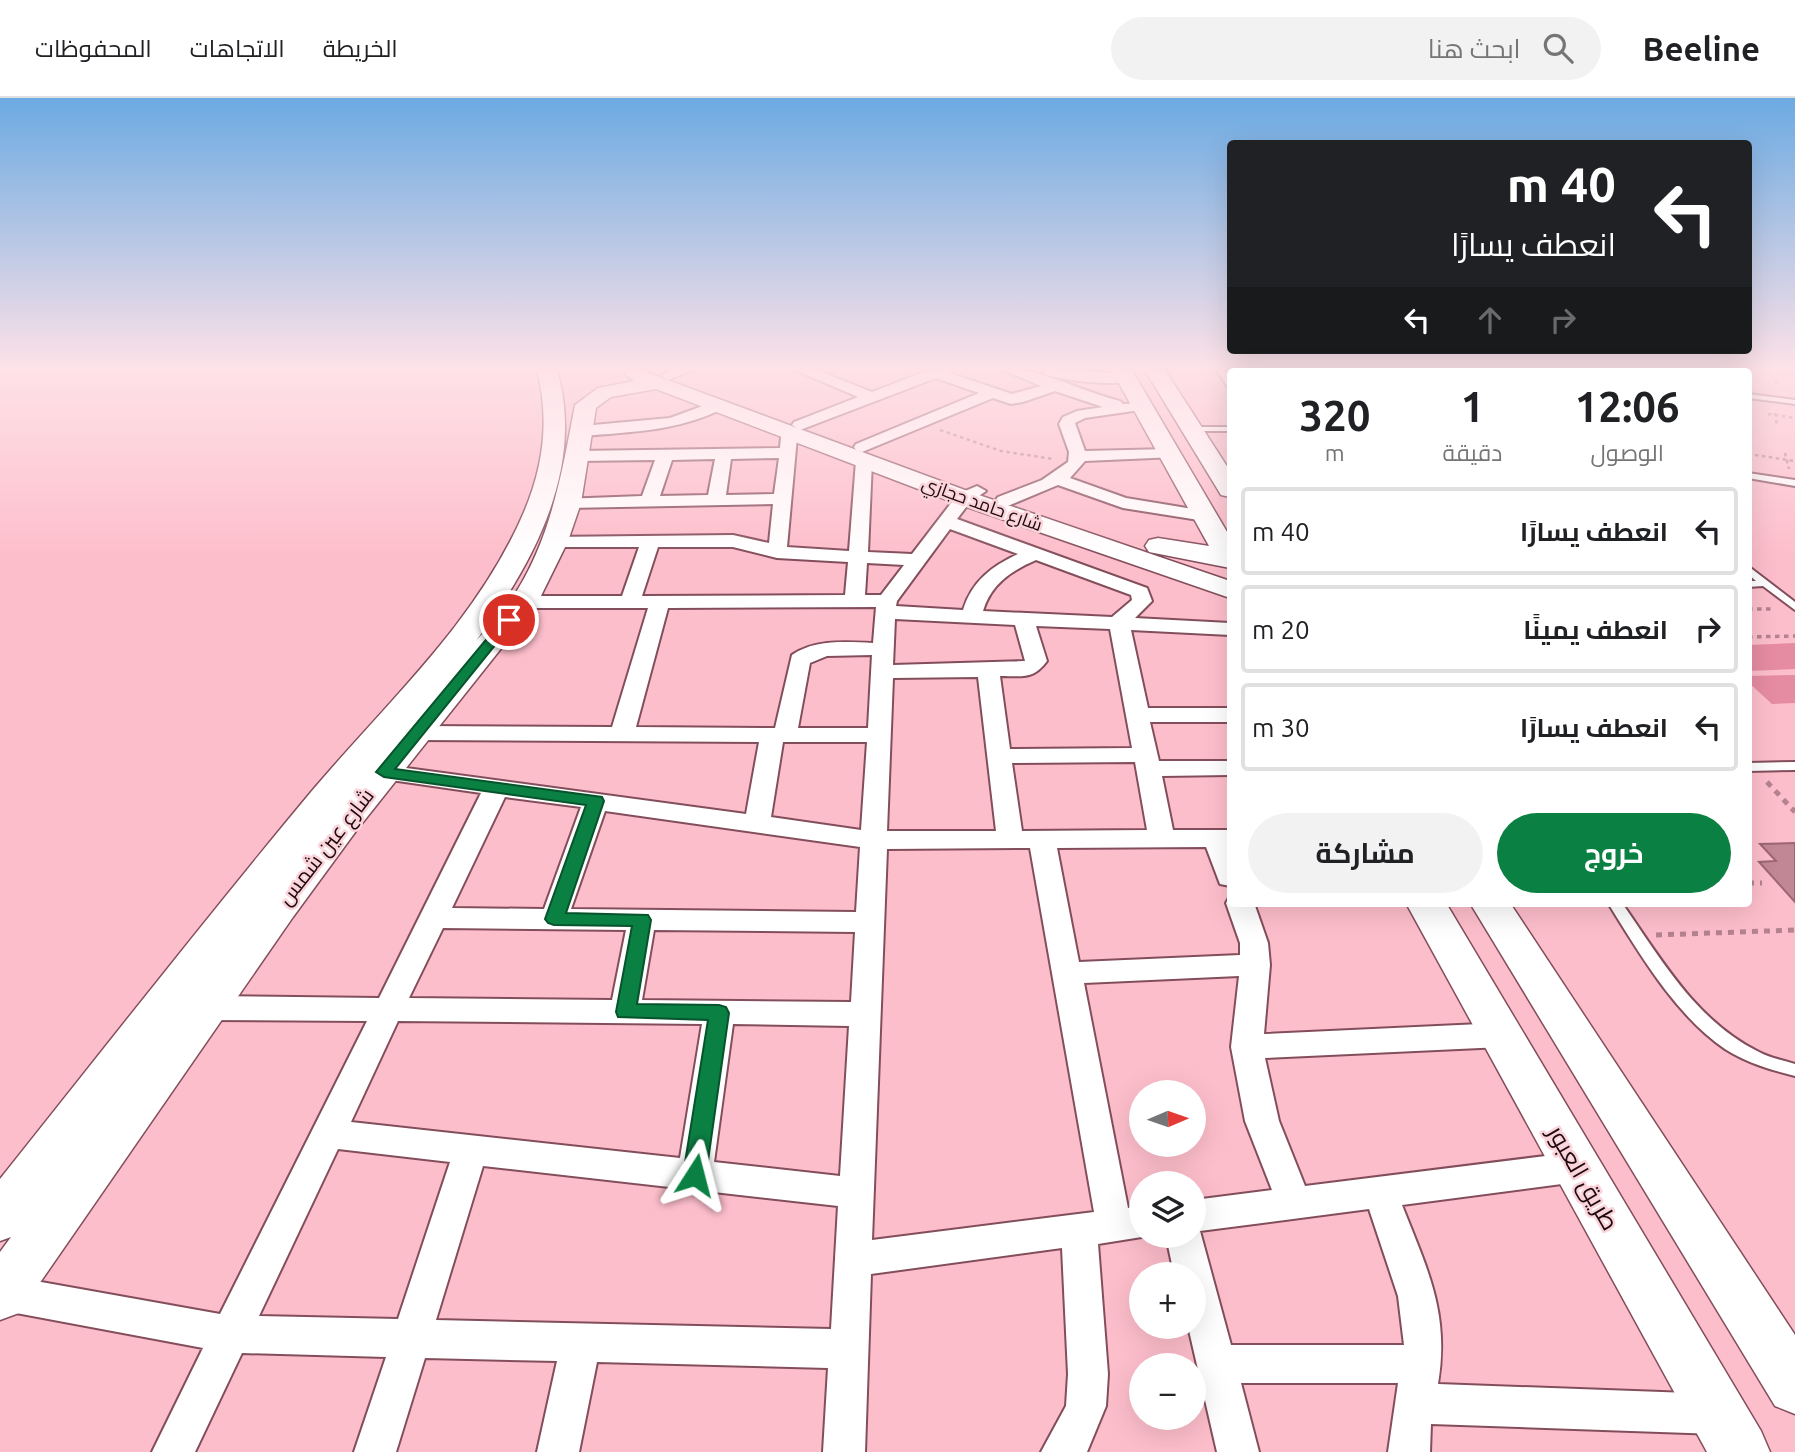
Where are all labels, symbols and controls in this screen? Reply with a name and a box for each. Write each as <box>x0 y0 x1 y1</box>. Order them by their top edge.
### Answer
search box <box>1111 17 1601 80</box>
icon: search <box>1539 29 1577 67</box>
text: Beeline <box>1643 30 1760 67</box>
text: ابحث هنا <box>1428 34 1521 63</box>
text: المحفوظات <box>35 35 152 62</box>
text: الاتجاهات <box>190 35 285 62</box>
text: الخريطة <box>323 35 398 62</box>
text: 40 m <box>1507 156 1616 211</box>
icon: left <box>1640 168 1731 259</box>
text: انعطف يسارًا <box>1451 226 1616 262</box>
icon: left <box>1398 301 1436 339</box>
icon: ahead <box>1471 301 1509 339</box>
icon: right <box>1544 301 1582 339</box>
text: 1 <box>1461 383 1484 430</box>
text: 12:06 <box>1575 383 1680 430</box>
text: 320 <box>1299 392 1370 439</box>
text: m <box>1325 440 1345 465</box>
text: دقيقة <box>1443 440 1502 465</box>
text: الوصول <box>1591 440 1664 465</box>
street label: شارع حامد حجازي <box>918 472 1045 539</box>
icon: left <box>1689 512 1727 550</box>
text: 40 m <box>1252 517 1310 546</box>
text: انعطف يسارًا <box>1520 517 1668 546</box>
pin <box>479 590 539 650</box>
icon: arrive <box>490 601 528 639</box>
icon: right <box>1689 610 1727 648</box>
text: 20 m <box>1252 615 1310 644</box>
text: انعطف يمينًا <box>1523 615 1668 644</box>
icon: left <box>1689 708 1727 746</box>
text: 30 m <box>1252 713 1310 742</box>
text: انعطف يسارًا <box>1520 713 1668 742</box>
street label: شارع عين شمس <box>272 783 381 911</box>
button: مشاركة <box>1248 813 1483 893</box>
button: خروج <box>1497 813 1731 893</box>
north arrow <box>1129 1080 1206 1157</box>
map controls <box>1129 1080 1206 1430</box>
street label: طريق العبور <box>1540 1119 1624 1236</box>
position arrow <box>658 1138 732 1212</box>
button: layers <box>1129 1171 1206 1248</box>
button: + <box>1129 1262 1206 1339</box>
button: − <box>1129 1353 1206 1430</box>

